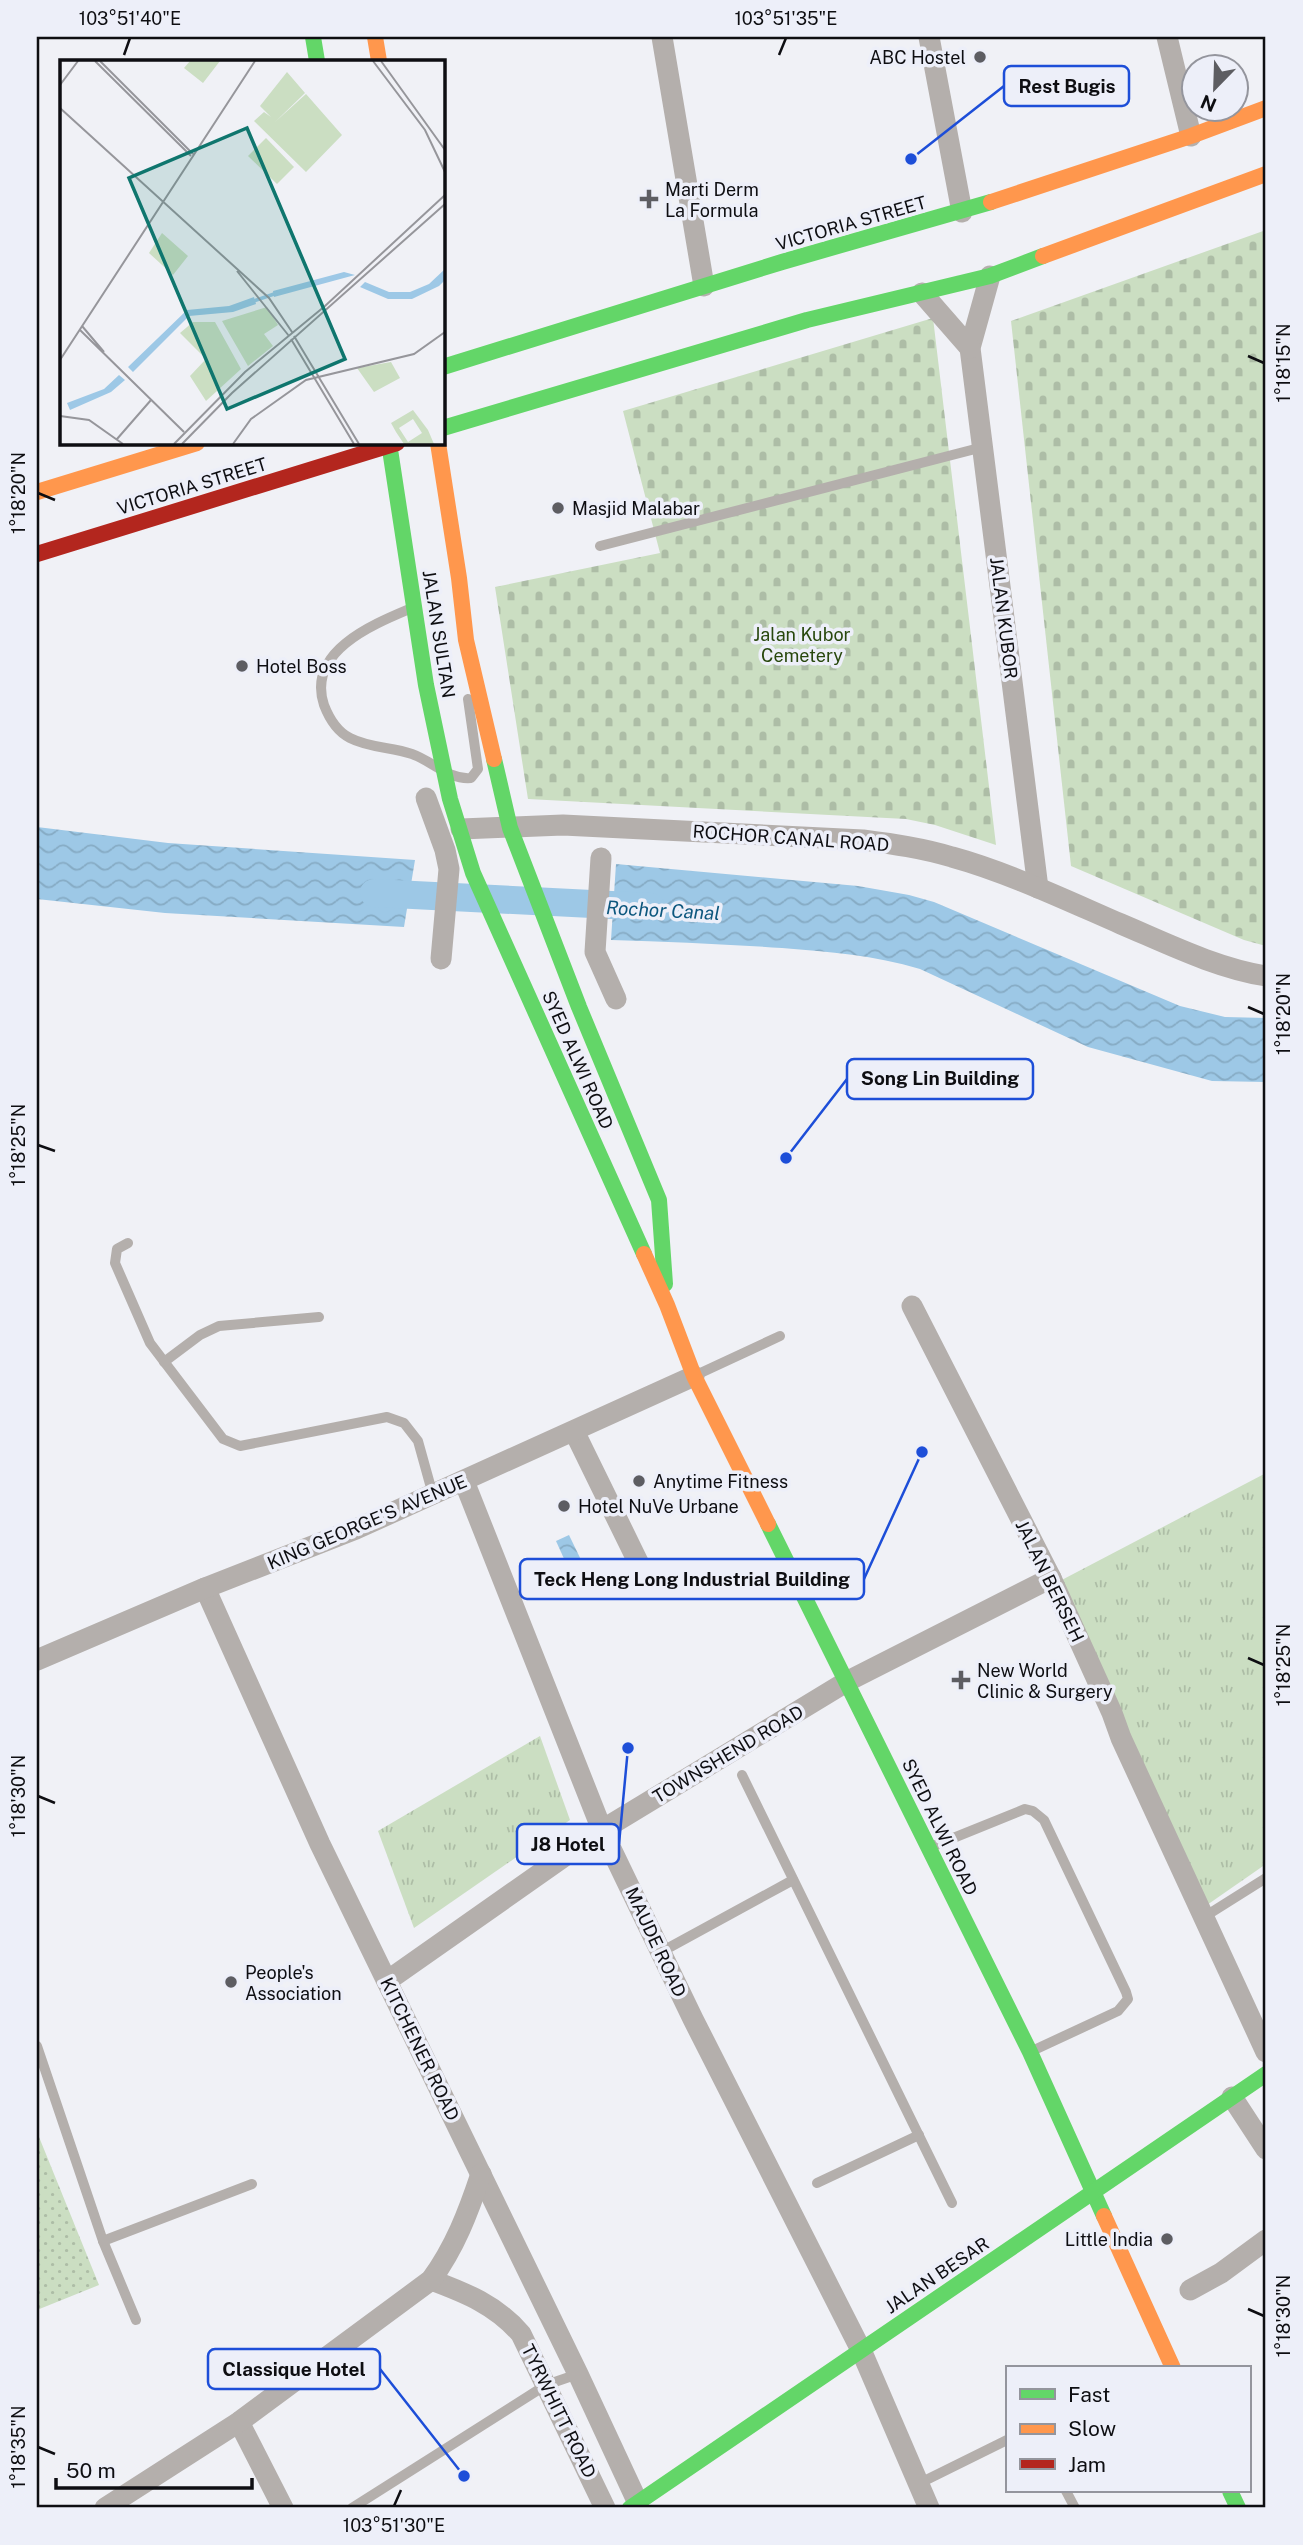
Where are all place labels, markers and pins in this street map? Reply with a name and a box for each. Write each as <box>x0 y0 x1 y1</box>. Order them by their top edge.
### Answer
place label: ABC Hostel <box>869 47 966 68</box>
marker: ABC Hostel <box>972 49 988 65</box>
callout: Rest Bugis <box>1004 66 1129 106</box>
place label: Marti Derm La Formula <box>665 179 759 221</box>
marker: Marti Derm La Formula <box>639 189 659 209</box>
place label: Masjid Malabar <box>572 498 700 519</box>
marker: Masjid Malabar <box>550 500 566 516</box>
place label: Hotel Boss <box>256 656 347 677</box>
marker: Hotel Boss <box>234 658 250 674</box>
callout: Song Lin Building <box>847 1059 1033 1099</box>
place label: Anytime Fitness <box>653 1471 788 1492</box>
marker: Anytime Fitness <box>631 1473 647 1489</box>
place label: Hotel NuVe Urbane <box>578 1496 739 1517</box>
marker: Hotel NuVe Urbane <box>556 1498 572 1514</box>
callout: Teck Heng Long Industrial Building <box>520 1559 864 1599</box>
place label: New World Clinic & Surgery <box>977 1660 1113 1702</box>
marker: New World Clinic & Surgery <box>951 1670 971 1690</box>
callout: J8 Hotel <box>517 1824 619 1864</box>
place label: People's Association <box>245 1962 342 2004</box>
marker: People's Association <box>223 1974 239 1990</box>
place label: Little India <box>1065 2229 1153 2250</box>
marker: Little India <box>1159 2231 1175 2247</box>
callout: Classique Hotel <box>208 2349 380 2389</box>

